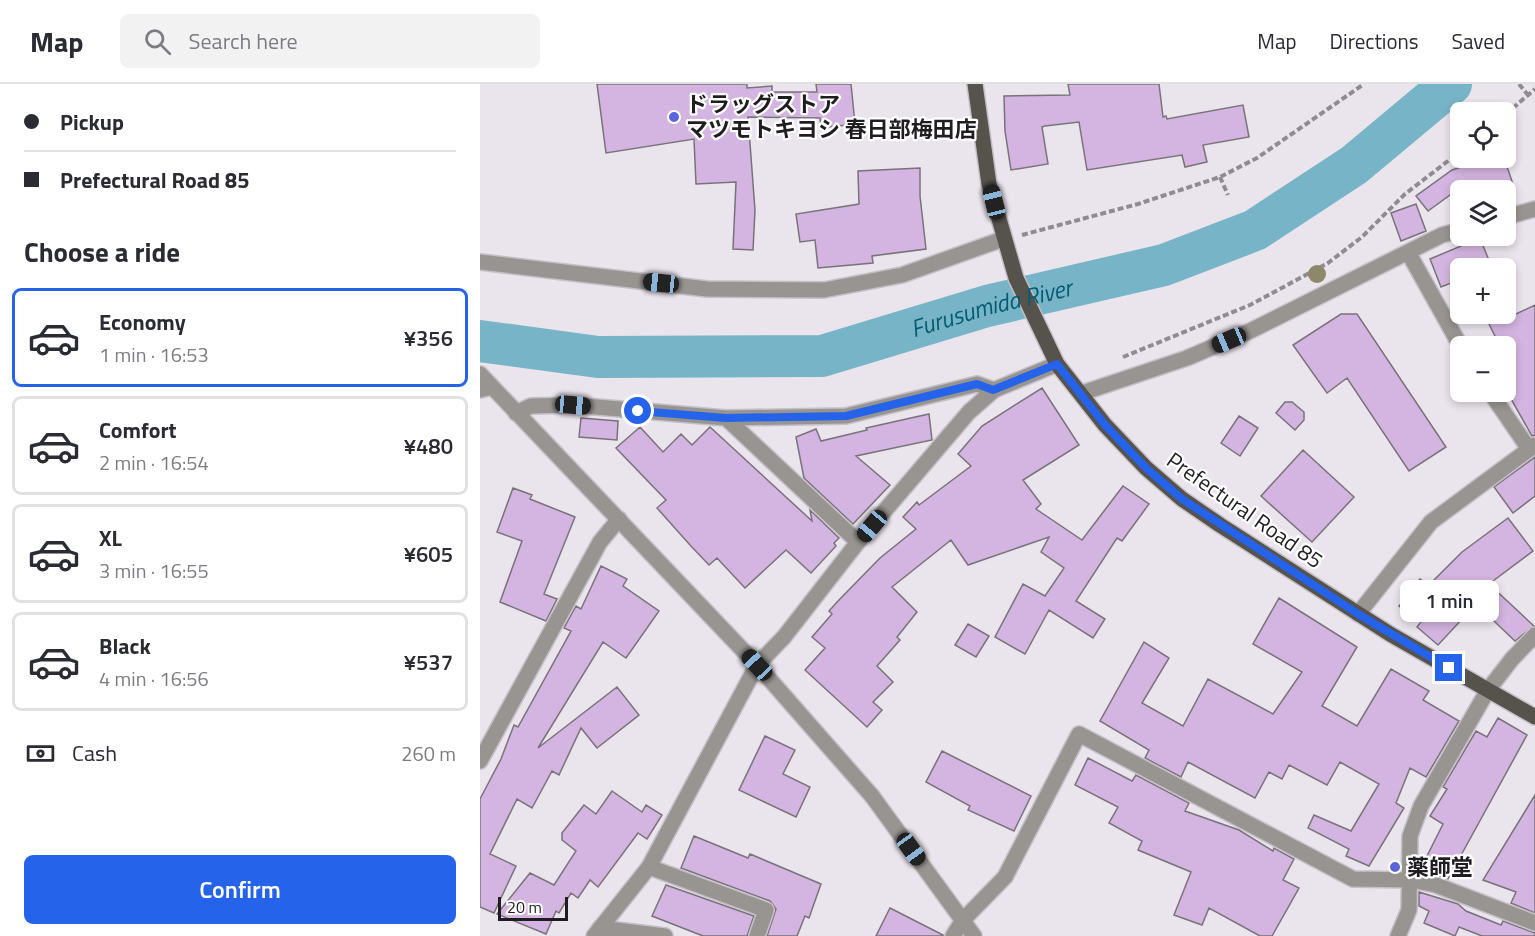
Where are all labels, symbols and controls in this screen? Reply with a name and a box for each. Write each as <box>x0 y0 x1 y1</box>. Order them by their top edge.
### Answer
search box <box>120 14 540 68</box>
text: Map <box>30 20 84 63</box>
text: Search here <box>189 24 298 58</box>
icon: search <box>141 25 174 58</box>
text: Map <box>1257 25 1297 57</box>
text: Directions <box>1330 25 1419 57</box>
text: Saved <box>1452 25 1505 57</box>
place label: ドラッグストア マツモトキヨシ 春日部梅田店 <box>686 87 977 146</box>
map controls <box>1450 102 1516 402</box>
button: locate <box>1450 102 1516 168</box>
text: Pickup <box>60 105 124 139</box>
marker: ドラッグストア マツモトキヨシ 春日部梅田店 <box>667 110 681 124</box>
text: Prefectural Road 85 <box>60 163 250 197</box>
button: layers <box>1450 180 1516 246</box>
car <box>981 182 1007 222</box>
text: Choose a ride <box>24 231 180 272</box>
button: + <box>1450 258 1516 324</box>
water label: Furusumida River <box>906 268 1079 346</box>
car <box>642 272 680 294</box>
text: Economy <box>99 305 186 339</box>
icon: car <box>27 311 81 365</box>
text: ¥356 <box>404 321 453 355</box>
car <box>1209 325 1249 355</box>
button: − <box>1450 336 1516 402</box>
text: 1 min · 16:53 <box>99 339 209 370</box>
car <box>554 394 592 416</box>
route start <box>624 397 651 424</box>
text: Comfort <box>99 413 177 447</box>
icon: car <box>27 419 81 473</box>
text: ¥480 <box>404 429 453 463</box>
street label: Prefectural Road 85 <box>1160 443 1330 577</box>
text: 2 min · 16:54 <box>99 447 209 478</box>
car <box>854 506 890 546</box>
text: XL <box>99 521 122 555</box>
icon: car <box>27 527 81 581</box>
text: ¥605 <box>404 537 453 571</box>
text: 3 min · 16:55 <box>99 555 209 586</box>
callout: 1 min <box>1400 581 1498 623</box>
text: 1 min <box>1425 585 1474 616</box>
text: Black <box>99 629 151 663</box>
icon: car <box>27 635 81 689</box>
text: ¥537 <box>404 645 453 679</box>
car <box>738 646 776 684</box>
route end <box>1435 654 1462 681</box>
text: 4 min · 16:56 <box>99 663 209 694</box>
text: Cash <box>72 736 117 770</box>
icon: cash <box>24 737 57 770</box>
text: 260 m <box>401 738 456 769</box>
car <box>893 829 929 869</box>
place label: 薬師堂 <box>1407 850 1473 884</box>
button: Confirm <box>24 855 456 924</box>
marker: 薬師堂 <box>1388 860 1402 874</box>
scale bar <box>498 894 568 922</box>
text: 20 m <box>507 895 542 919</box>

